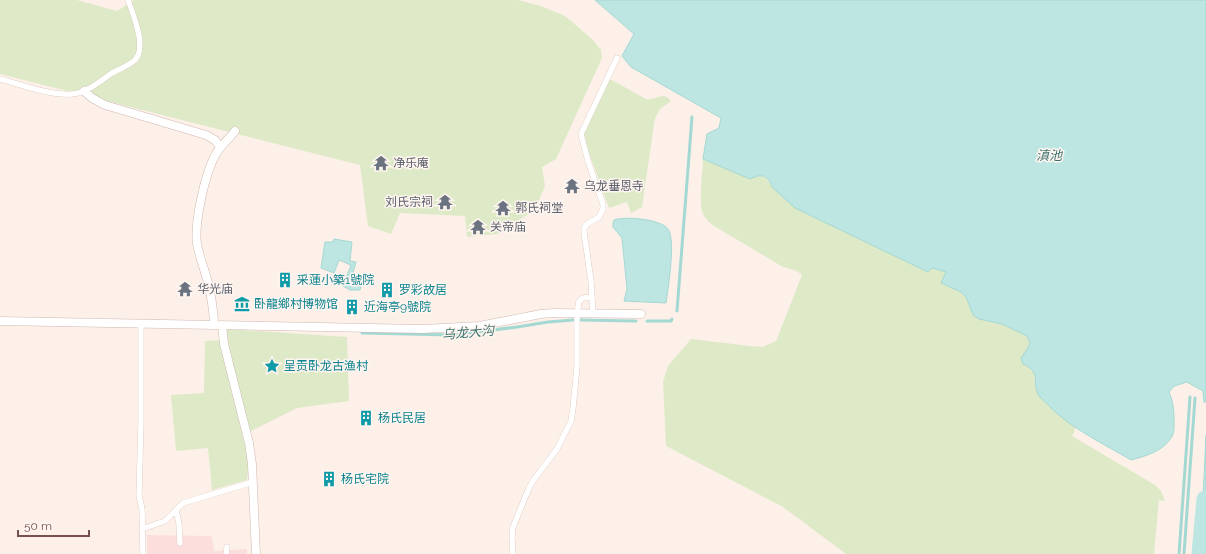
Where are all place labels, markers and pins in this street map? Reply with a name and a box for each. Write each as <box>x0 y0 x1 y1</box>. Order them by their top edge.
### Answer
temple icon: 净乐庵 <box>372 154 390 172</box>
place label: 净乐庵 <box>393 156 429 170</box>
temple icon: 乌龙垂恩寺 <box>563 177 581 195</box>
place label: 乌龙垂恩寺 <box>584 179 644 193</box>
temple icon: 刘氏宗祠 <box>436 193 454 211</box>
place label: 刘氏宗祠 <box>385 195 433 209</box>
temple icon: 郭氏祠堂 <box>494 199 512 217</box>
place label: 郭氏祠堂 <box>515 201 563 215</box>
temple icon: 关帝庙 <box>469 218 487 236</box>
place label: 关帝庙 <box>490 220 526 234</box>
building icon: 采蓮小築1號院 <box>276 271 294 289</box>
place label: 采蓮小築1號院 <box>297 273 374 287</box>
temple icon: 华光庙 <box>176 280 194 298</box>
building icon: 罗彩故居 <box>378 281 396 299</box>
place label: 华光庙 <box>197 282 233 296</box>
place label: 罗彩故居 <box>399 283 447 297</box>
museum icon: 卧龍鄉村博物馆 <box>233 295 251 313</box>
place label: 卧龍鄉村博物馆 <box>254 297 338 311</box>
building icon: 近海亭9號院 <box>343 298 361 316</box>
place label: 近海亭9號院 <box>364 300 431 314</box>
place icon: 呈贡卧龙古渔村 <box>263 357 281 375</box>
place label: 呈贡卧龙古渔村 <box>284 359 369 373</box>
building icon: 杨氏民居 <box>357 409 375 427</box>
place label: 杨氏民居 <box>378 411 426 425</box>
building icon: 杨氏宅院 <box>320 470 338 488</box>
place label: 杨氏宅院 <box>341 472 389 486</box>

